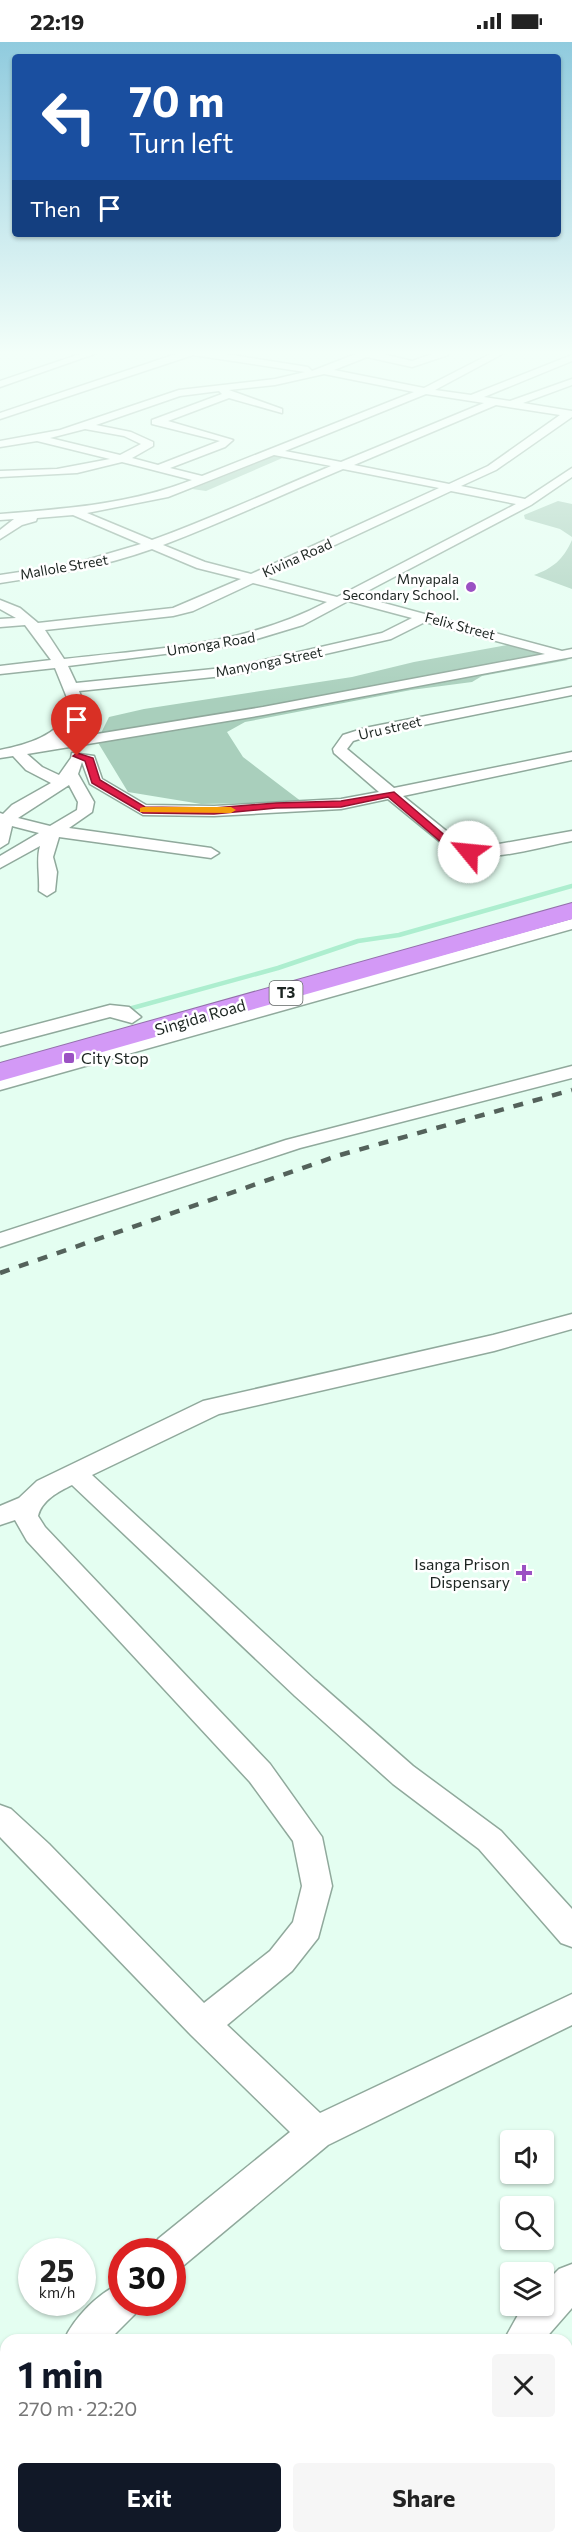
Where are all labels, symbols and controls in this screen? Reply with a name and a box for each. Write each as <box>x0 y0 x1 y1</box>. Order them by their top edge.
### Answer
text: 22:19 <box>30 8 84 35</box>
text: 70 m <box>129 74 224 126</box>
icon: left <box>30 78 108 156</box>
text: Turn left <box>129 126 233 159</box>
icon: arrive <box>93 192 126 225</box>
text: Then <box>30 195 81 222</box>
street label: Kivina Road <box>259 535 334 580</box>
street label: Mallole Street <box>18 550 110 583</box>
place label: Mnyapala Secondary School. <box>342 570 459 603</box>
marker: Mnyapala Secondary School. <box>464 580 478 594</box>
street label: Felix Street <box>423 608 497 643</box>
street label: Umonga Road <box>166 628 256 659</box>
street label: Manyonga Street <box>214 643 324 680</box>
pin <box>51 694 102 756</box>
icon: arrive <box>60 703 93 736</box>
street label: Uru street <box>357 712 423 743</box>
position arrow <box>437 820 501 884</box>
road number: T3 <box>270 981 302 1005</box>
street label: Singida Road <box>152 995 247 1039</box>
place label: City Stop <box>81 1048 149 1067</box>
marker: City Stop <box>62 1051 76 1065</box>
place label: Isanga Prison Dispensary <box>414 1554 510 1591</box>
marker: Isanga Prison Dispensary <box>515 1564 533 1582</box>
map controls <box>500 2130 554 2316</box>
button: sound <box>500 2130 554 2184</box>
button: search <box>500 2196 554 2250</box>
speed limit sign: 30 <box>108 2238 186 2316</box>
text: 25 <box>40 2251 74 2288</box>
button: layers <box>500 2262 554 2316</box>
text: km/h <box>39 2283 75 2301</box>
text: 1 min <box>18 2351 103 2395</box>
button: close <box>492 2354 555 2417</box>
text: 270 m · 22:20 <box>18 2396 137 2420</box>
button: Exit <box>18 2463 281 2532</box>
button: Share <box>293 2463 555 2532</box>

